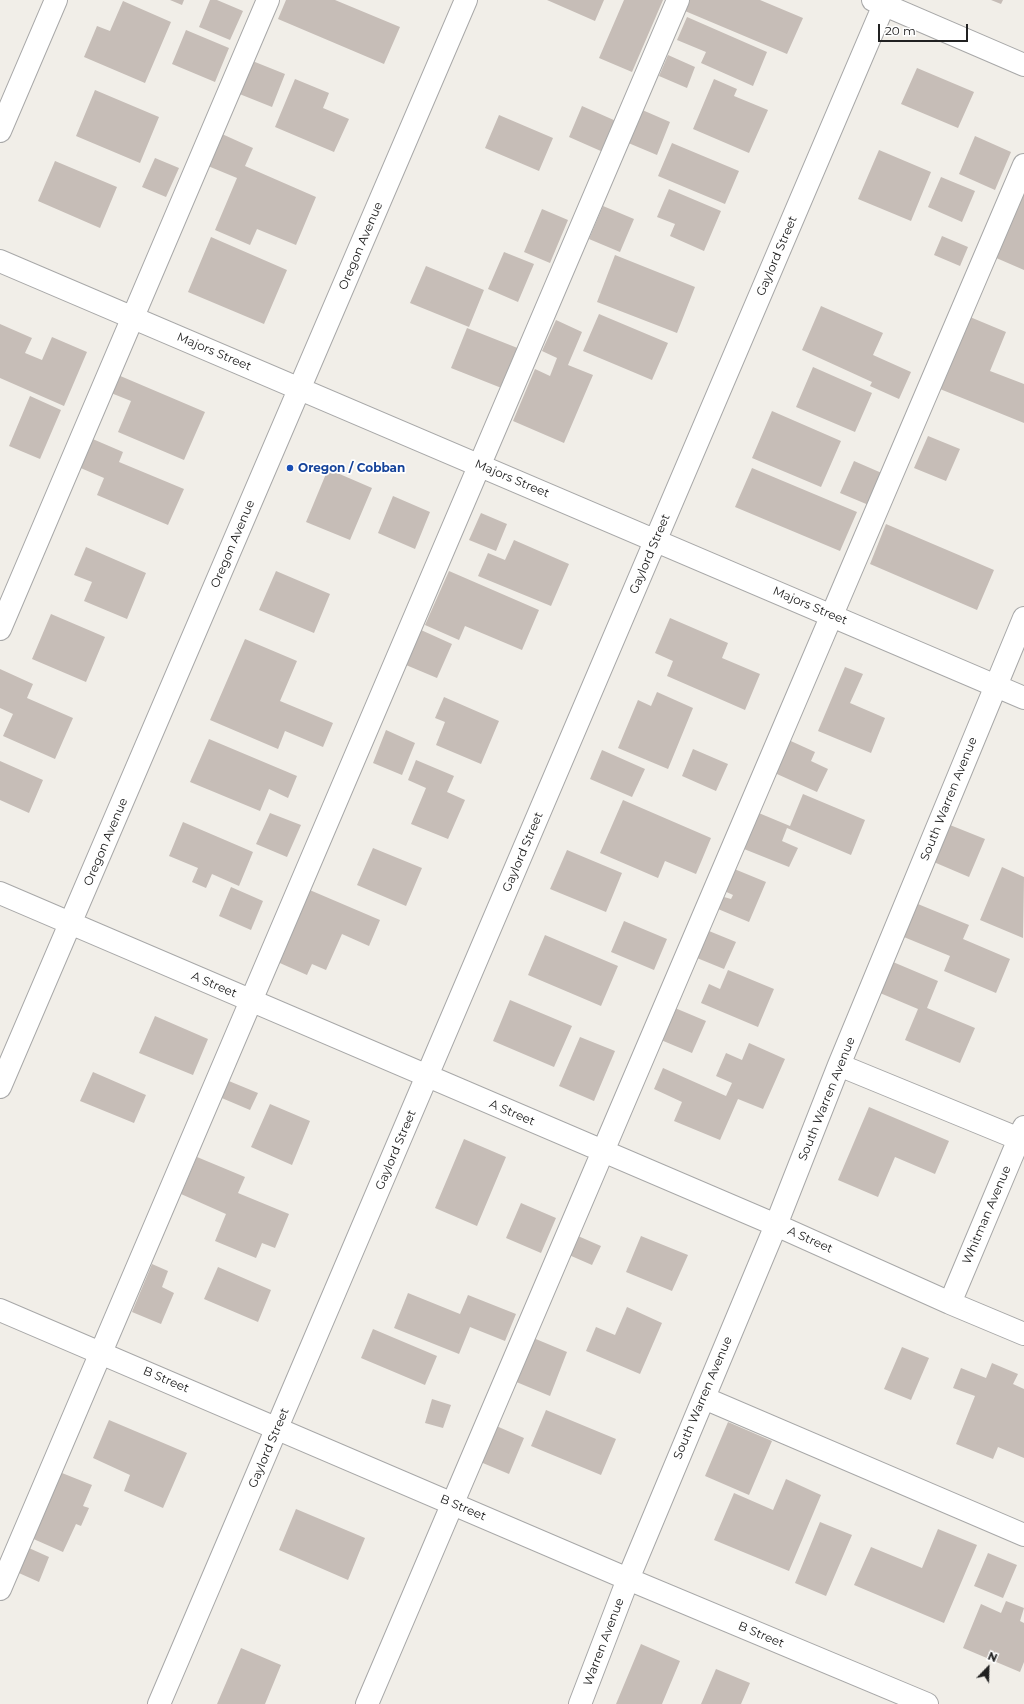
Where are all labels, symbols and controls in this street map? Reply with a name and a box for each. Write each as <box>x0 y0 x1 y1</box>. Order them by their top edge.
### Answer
scale bar <box>880 16 970 42</box>
text: 20 m <box>885 23 916 38</box>
street label: Oregon Avenue <box>336 200 386 292</box>
street label: Gaylord Street <box>754 214 800 298</box>
street label: Majors Street <box>175 330 253 374</box>
street label: Majors Street <box>473 457 551 501</box>
place label: Oregon / Cobban <box>298 461 405 475</box>
marker: Oregon / Cobban <box>285 463 295 473</box>
street label: Oregon Avenue <box>208 498 258 590</box>
street label: Gaylord Street <box>627 512 673 596</box>
street label: Majors Street <box>771 584 849 628</box>
street label: South Warren Avenue <box>918 735 980 863</box>
street label: Oregon Avenue <box>81 796 131 888</box>
street label: Gaylord Street <box>500 810 546 894</box>
street label: A Street <box>189 969 239 1001</box>
street label: South Warren Avenue <box>796 1035 858 1163</box>
street label: A Street <box>487 1097 537 1129</box>
street label: Gaylord Street <box>373 1108 419 1192</box>
street label: Whitman Avenue <box>960 1164 1014 1266</box>
street label: A Street <box>785 1224 835 1256</box>
street label: South Warren Avenue <box>671 1334 735 1462</box>
street label: B Street <box>141 1364 191 1396</box>
street label: Gaylord Street <box>246 1406 292 1490</box>
street label: B Street <box>438 1492 488 1524</box>
street label: Warren Avenue <box>581 1596 627 1688</box>
street label: B Street <box>736 1619 786 1651</box>
north arrow <box>968 1648 1008 1688</box>
text: N <box>986 1649 1000 1665</box>

